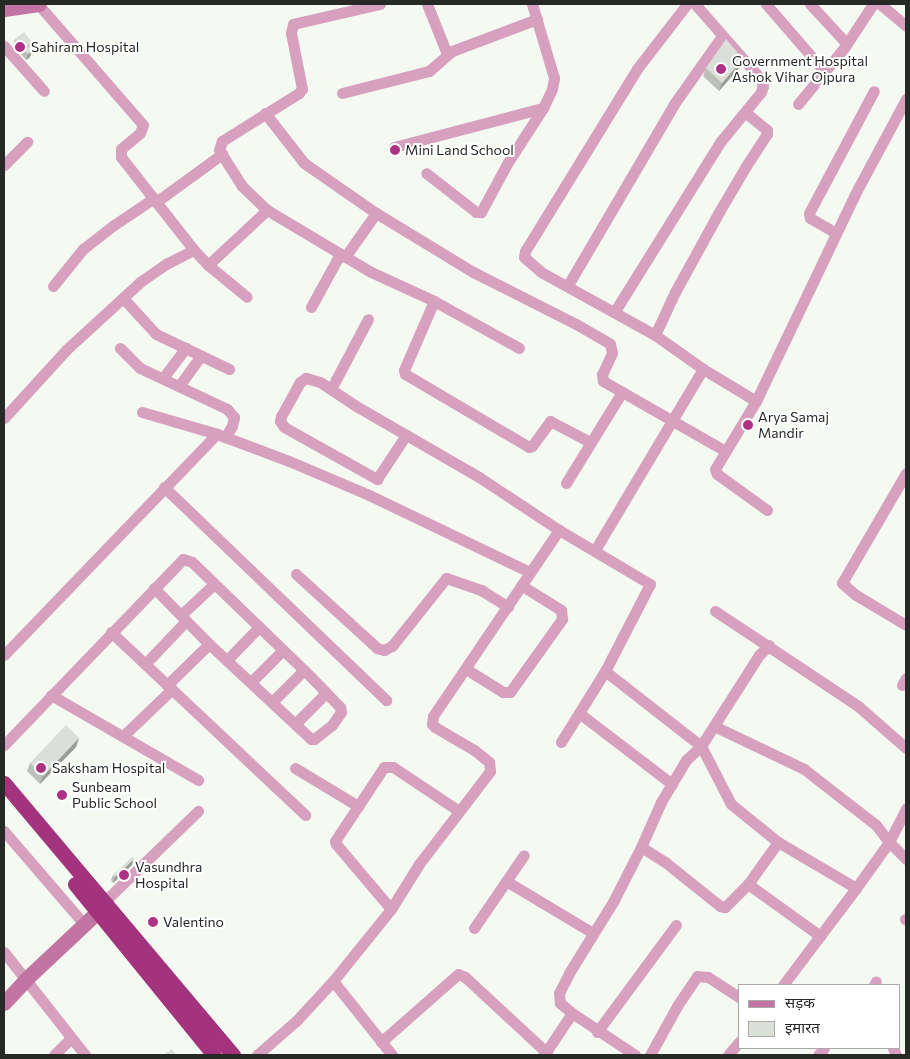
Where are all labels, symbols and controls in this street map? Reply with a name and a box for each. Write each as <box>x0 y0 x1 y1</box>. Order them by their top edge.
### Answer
place label: Sahiram Hospital <box>31 39 139 55</box>
marker: Sahiram Hospital <box>13 40 27 54</box>
place label: Government Hospital Ashok Vihar Ojpura <box>732 53 868 85</box>
marker: Government Hospital Ashok Vihar Ojpura <box>714 62 728 76</box>
place label: Mini Land School <box>405 142 514 158</box>
marker: Mini Land School <box>389 144 401 156</box>
place label: Arya Samaj Mandir <box>758 409 829 442</box>
marker: Arya Samaj Mandir <box>742 419 754 431</box>
place label: Saksham Hospital <box>52 760 165 776</box>
marker: Saksham Hospital <box>34 761 48 775</box>
place label: Sunbeam Public School <box>72 779 157 812</box>
marker: Sunbeam Public School <box>56 789 68 801</box>
place label: Vasundhra Hospital <box>135 859 202 892</box>
marker: Vasundhra Hospital <box>117 868 131 882</box>
place label: Valentino <box>163 914 224 930</box>
marker: Valentino <box>147 916 159 928</box>
legend <box>738 984 900 1049</box>
text: सड़क <box>785 993 815 1011</box>
text: इमारत <box>785 1018 820 1036</box>

